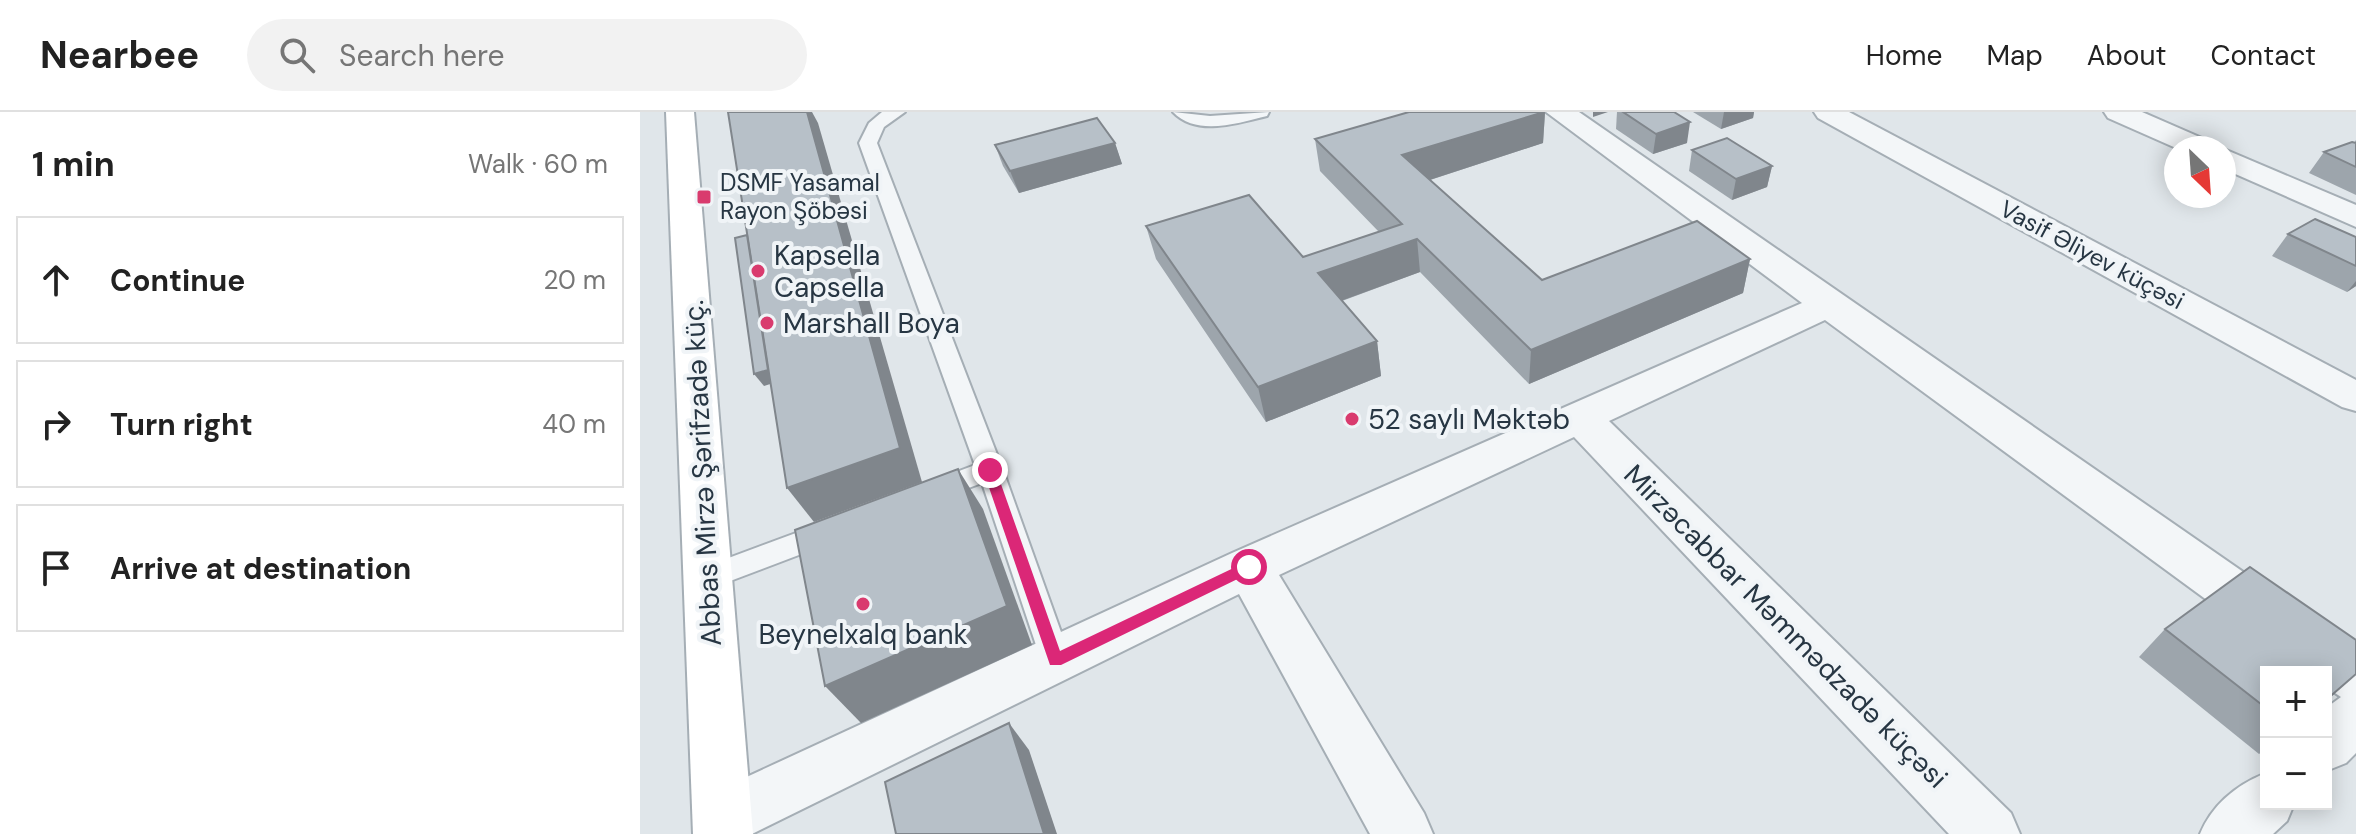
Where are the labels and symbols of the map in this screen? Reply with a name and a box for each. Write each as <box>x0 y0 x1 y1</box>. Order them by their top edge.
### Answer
north arrow <box>2164 136 2236 208</box>
place label: DSMF Yasamal Rayon Şöbəsi <box>720 167 880 226</box>
marker: DSMF Yasamal Rayon Şöbəsi <box>695 188 713 206</box>
street label: Vasif Əliyev küçəsi <box>1995 193 2190 316</box>
place label: Kapsella Capsella <box>774 237 885 306</box>
marker: Kapsella Capsella <box>749 262 767 280</box>
street label: Abbas Mirzə Şərifzadə küç. <box>675 299 730 647</box>
place label: Marshall Boya <box>783 305 960 342</box>
marker: Marshall Boya <box>758 314 776 332</box>
place label: 52 saylı Məktəb <box>1368 401 1570 438</box>
marker: 52 saylı Məktəb <box>1343 410 1361 428</box>
route end <box>972 452 1008 488</box>
street label: Mirzəcabbar Məmmədzadə küçəsi <box>1616 457 1955 796</box>
route start <box>1231 549 1267 585</box>
marker: Beynelxalq bank <box>854 595 872 613</box>
place label: Beynelxalq bank <box>758 616 968 653</box>

